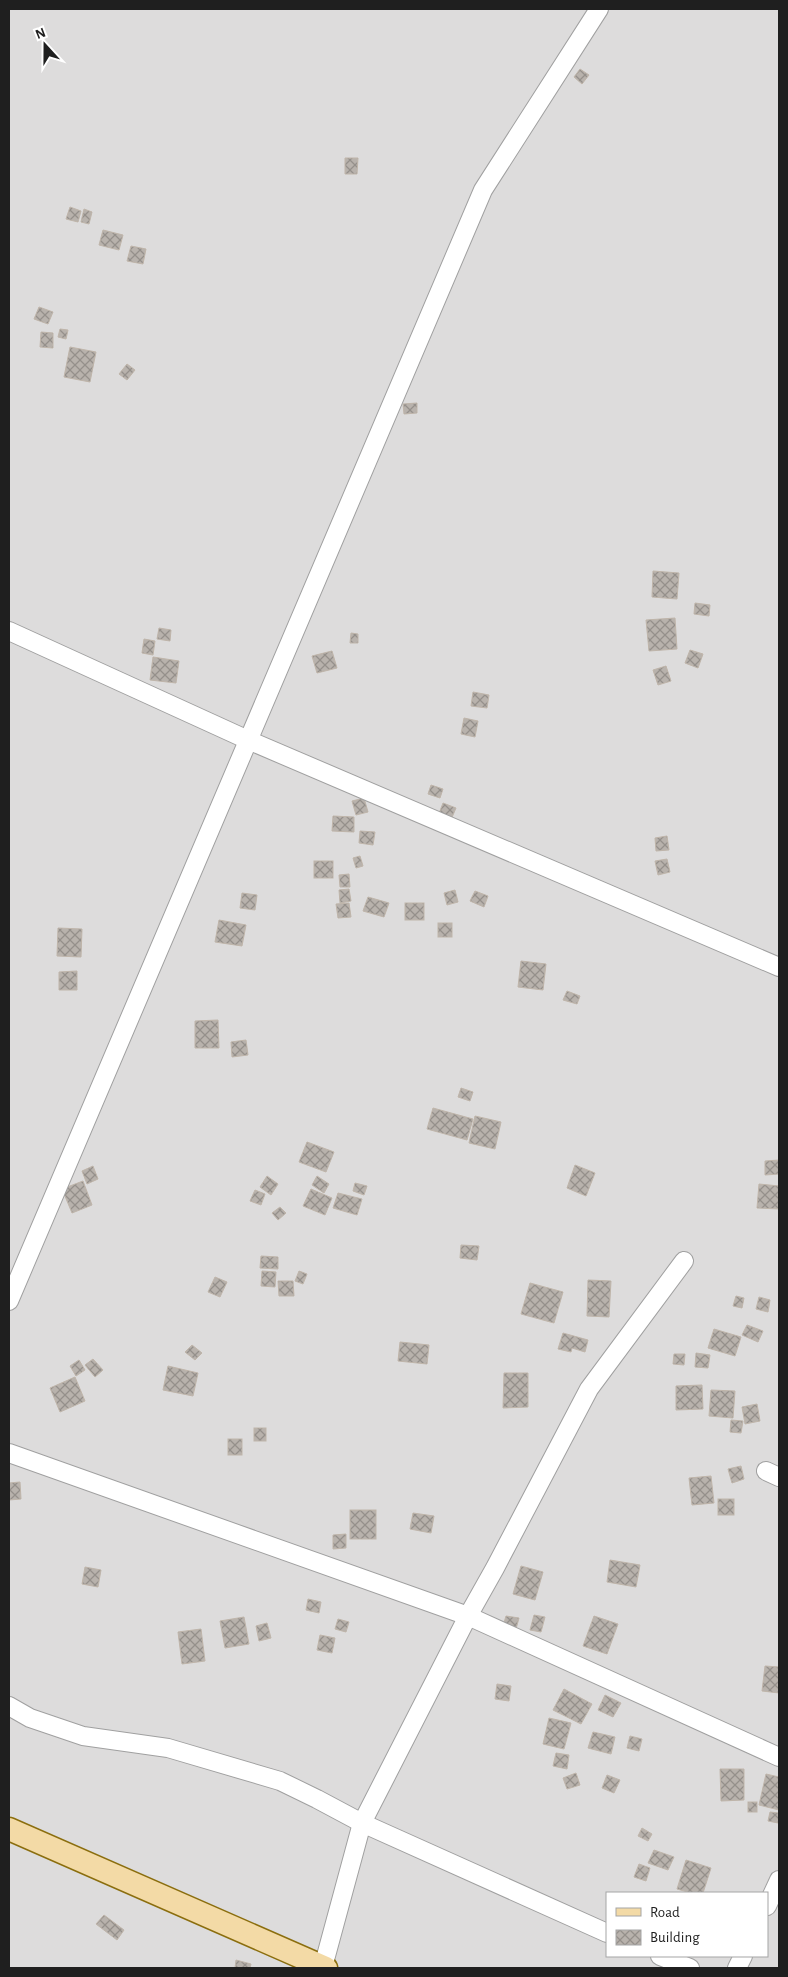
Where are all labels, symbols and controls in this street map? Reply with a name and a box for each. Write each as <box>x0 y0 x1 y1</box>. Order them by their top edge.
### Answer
north arrow <box>20 20 70 70</box>
text: N <box>34 26 48 42</box>
legend <box>606 1892 768 1957</box>
text: Road <box>650 1905 680 1920</box>
text: Building <box>650 1930 700 1945</box>

